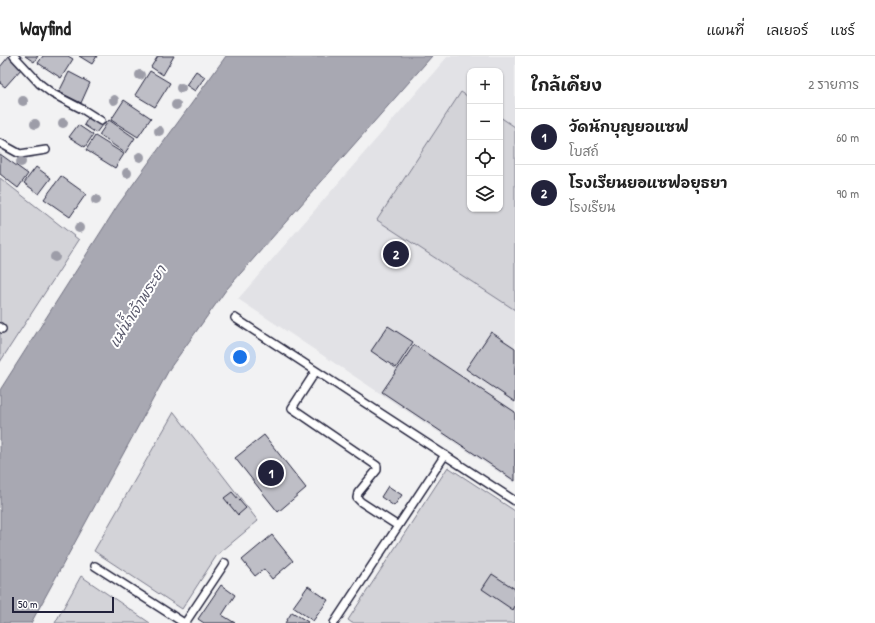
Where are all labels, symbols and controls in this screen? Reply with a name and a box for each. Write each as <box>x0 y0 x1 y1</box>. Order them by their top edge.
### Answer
text: Wayfind <box>20 15 71 41</box>
text: แผนที่ <box>706 20 744 39</box>
text: เลเยอร์ <box>766 20 808 39</box>
text: แชร์ <box>830 20 855 39</box>
map controls <box>467 68 503 212</box>
button: + <box>467 68 503 104</box>
text: ใกล้เคียง <box>531 73 602 96</box>
text: 2 รายการ <box>808 75 859 93</box>
button: − <box>467 104 503 140</box>
text: วัดนักบุญยอแซฟ <box>569 116 689 137</box>
text: 1 <box>542 128 546 146</box>
text: 60 m <box>836 128 859 146</box>
button: locate <box>467 140 503 176</box>
text: โบสถ์ <box>569 142 599 160</box>
text: โรงเรียนยอแซฟอยุธยา <box>569 172 727 193</box>
button: layers <box>467 176 503 212</box>
text: 2 <box>541 184 547 202</box>
text: 90 m <box>837 184 859 202</box>
text: โรงเรียน <box>569 198 615 216</box>
pin: 2 <box>383 239 409 269</box>
water label: แม่น้ำเจ้าพระยา <box>102 259 170 351</box>
your location <box>230 347 250 367</box>
pin: 1 <box>258 458 284 488</box>
scale bar <box>12 595 114 614</box>
text: 50 m <box>18 597 38 611</box>

